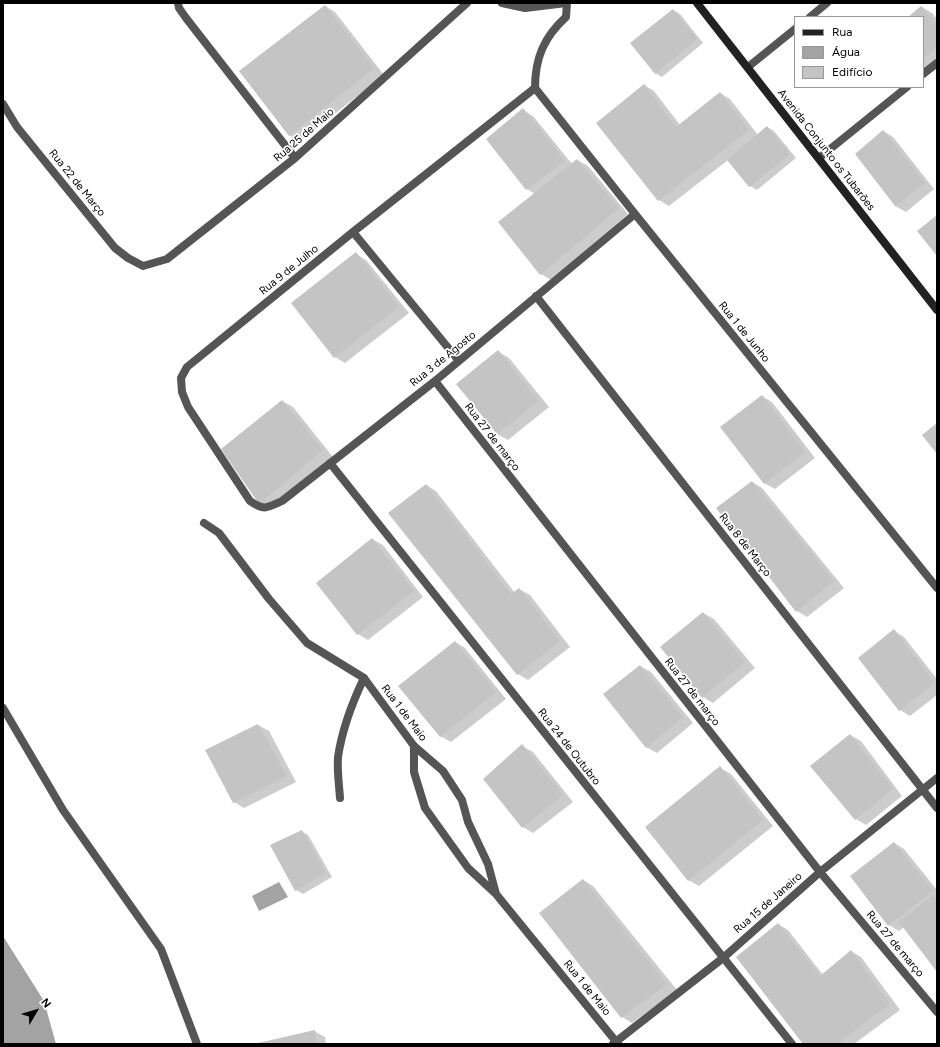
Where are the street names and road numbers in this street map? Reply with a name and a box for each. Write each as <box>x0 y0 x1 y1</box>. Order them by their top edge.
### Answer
street label: Avenida Conjunto os Tubarões <box>774 87 878 213</box>
street label: Rua 25 de Maio <box>271 105 337 165</box>
street label: Rua 22 de Março <box>46 147 108 219</box>
street label: Rua 9 de Julho <box>257 242 321 298</box>
street label: Rua 1 de Junho <box>716 299 772 365</box>
street label: Rua 3 de Agosto <box>407 328 479 390</box>
street label: Rua 27 de março <box>461 401 523 473</box>
street label: Rua 8 de Março <box>716 511 774 579</box>
street label: Rua 27 de março <box>661 656 723 728</box>
street label: Rua 1 de Maio <box>378 682 430 744</box>
street label: Rua 24 de Outubro <box>535 706 603 788</box>
street label: Rua 15 de Janeiro <box>731 870 805 936</box>
street label: Rua 27 de março <box>863 908 927 980</box>
street label: Rua 1 de Maio <box>561 958 613 1018</box>

